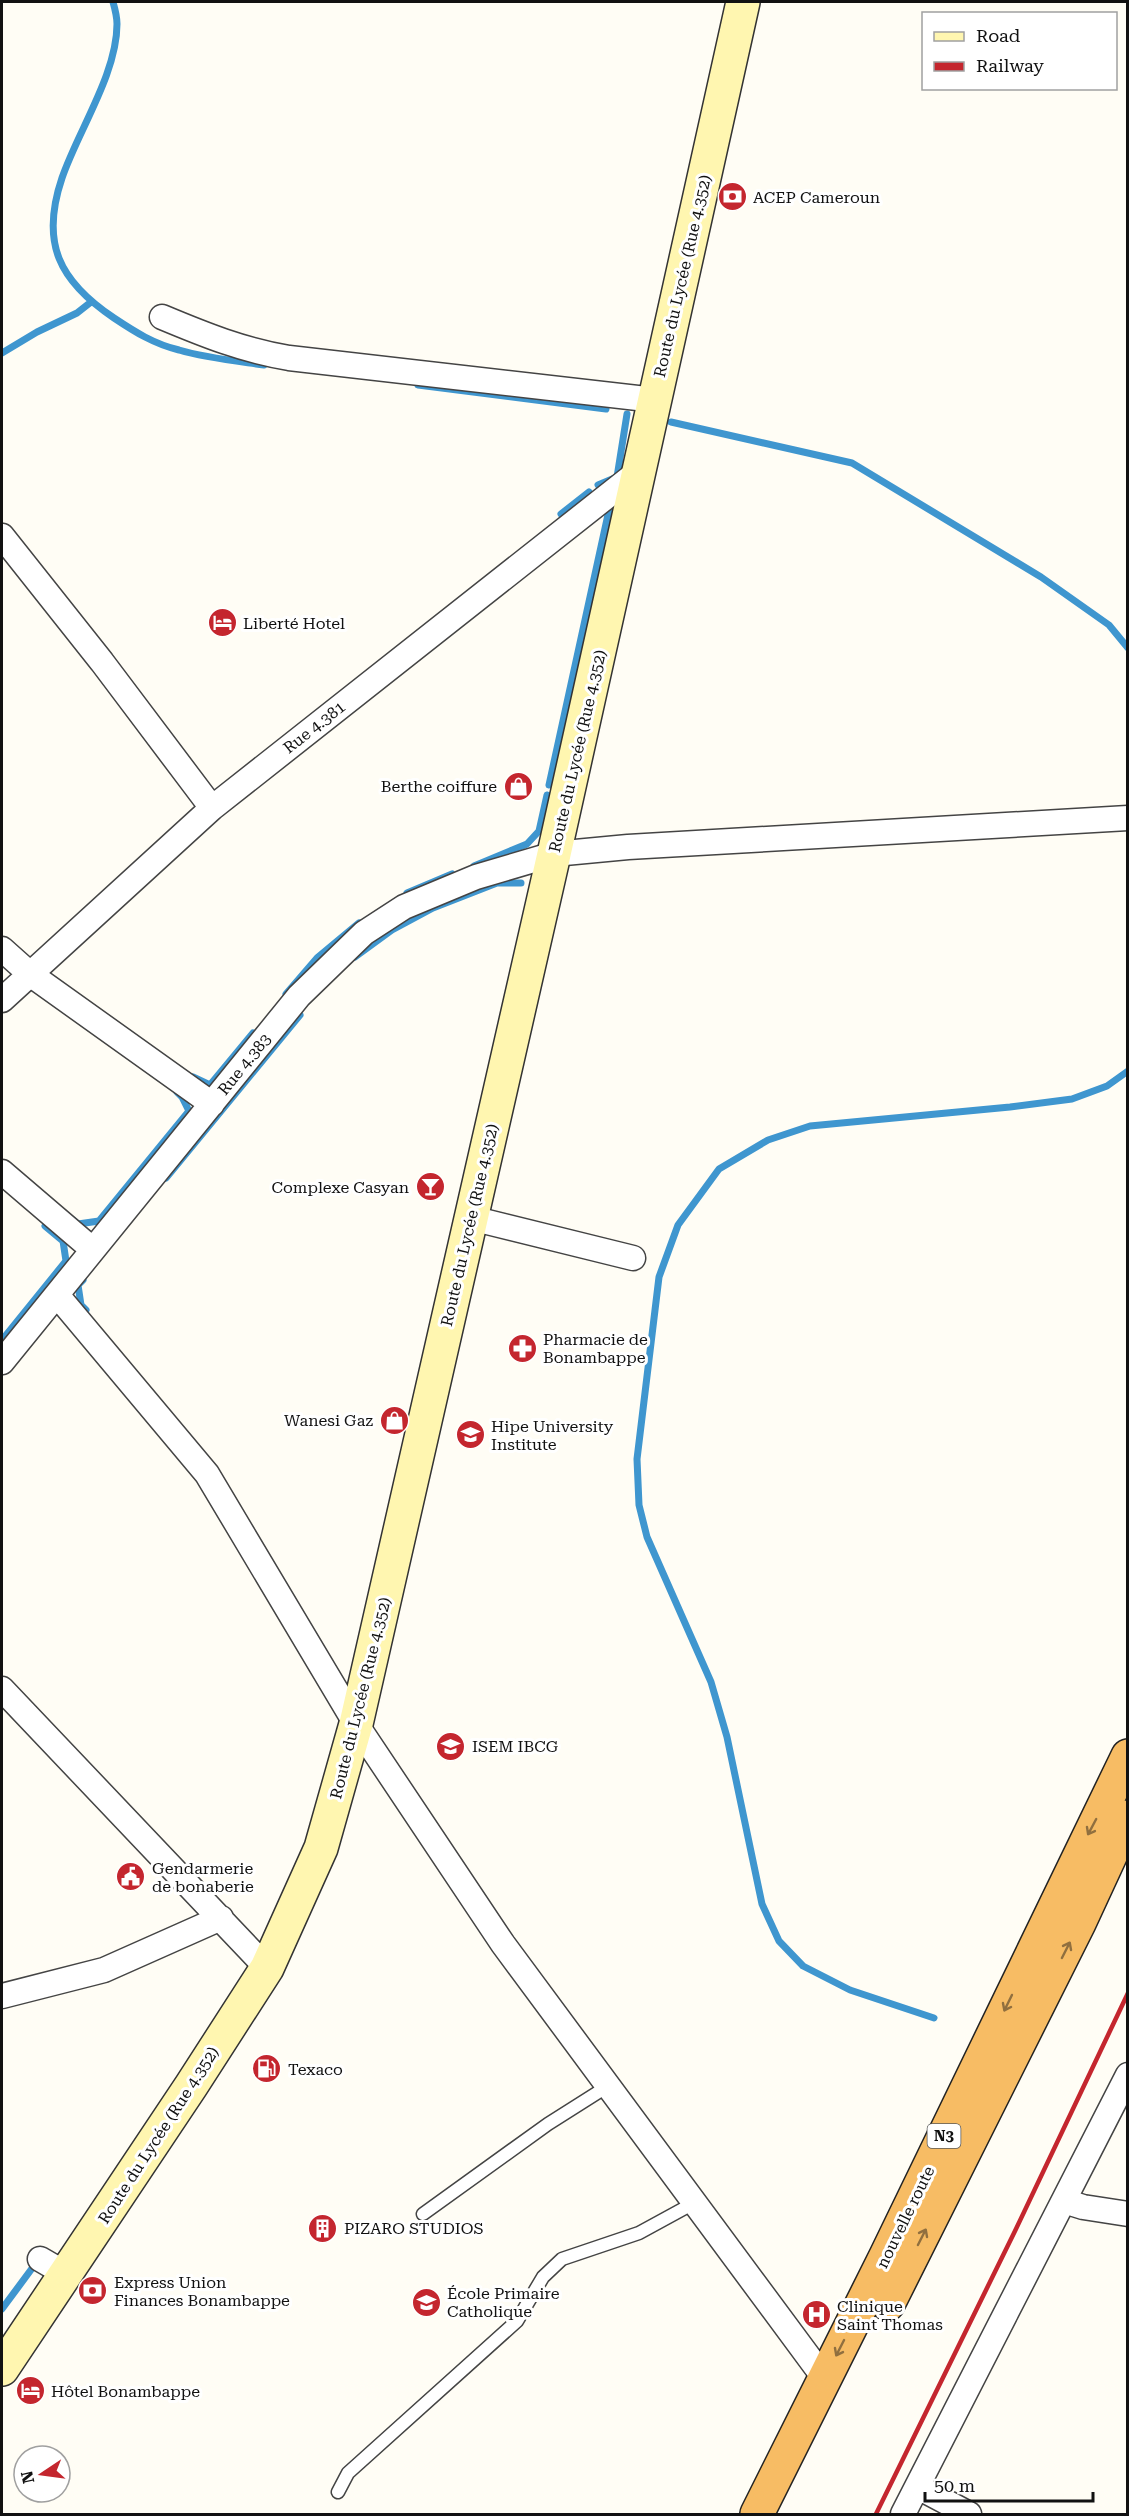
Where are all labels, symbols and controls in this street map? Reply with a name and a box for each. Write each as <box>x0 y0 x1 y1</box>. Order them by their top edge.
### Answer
legend <box>922 12 1117 90</box>
text: Road <box>976 25 1021 46</box>
text: Railway <box>976 55 1044 76</box>
street label: Route du Lycée (Rue 4.352) <box>650 173 715 379</box>
bank icon: ACEP Cameroun <box>716 181 748 213</box>
place label: ACEP Cameroun <box>753 188 880 207</box>
hotel icon: Liberté Hotel <box>206 607 238 639</box>
place label: Liberté Hotel <box>243 614 345 633</box>
street label: Route du Lycée (Rue 4.352) <box>545 648 610 854</box>
street label: Rue 4.381 <box>279 697 349 758</box>
shop icon: Berthe coiffure <box>502 770 534 802</box>
place label: Berthe coiffure <box>381 777 497 796</box>
street label: Rue 4.383 <box>214 1030 275 1099</box>
street label: Route du Lycée (Rue 4.352) <box>437 1122 502 1328</box>
bar icon: Complexe Casyan <box>414 1171 446 1203</box>
place label: Complexe Casyan <box>271 1178 409 1197</box>
place label: Pharmacie de Bonambappe <box>543 1330 648 1367</box>
pharmacy icon: Pharmacie de Bonambappe <box>506 1332 538 1364</box>
shop icon: Wanesi Gaz <box>378 1404 410 1436</box>
place label: Wanesi Gaz <box>284 1411 373 1430</box>
place label: Hipe University Institute <box>491 1417 614 1454</box>
school or university icon: Hipe University Institute <box>454 1419 486 1451</box>
street label: Route du Lycée (Rue 4.352) <box>326 1595 395 1801</box>
school or university icon: ISEM IBCG <box>435 1730 467 1762</box>
place label: ISEM IBCG <box>472 1737 559 1756</box>
one-way arrow <box>1086 1818 1098 1836</box>
place label: Gendarmerie de bonaberie <box>152 1859 254 1896</box>
public building icon: Gendarmerie de bonaberie <box>115 1861 147 1893</box>
one-way arrow <box>1060 1942 1072 1960</box>
one-way arrow <box>1001 1993 1013 2011</box>
street label: Route du Lycée (Rue 4.352) <box>94 2043 223 2227</box>
fuel station icon: Texaco <box>251 2053 283 2085</box>
place label: Texaco <box>288 2060 343 2079</box>
road number: N3 <box>928 2124 960 2148</box>
street label: nouvelle route <box>873 2163 938 2271</box>
building icon: PIZARO STUDIOS <box>307 2212 339 2244</box>
place label: PIZARO STUDIOS <box>344 2219 483 2238</box>
one-way arrow <box>916 2229 928 2247</box>
place label: Express Union Finances Bonambappe <box>114 2273 290 2310</box>
bank icon: Express Union Finances Bonambappe <box>77 2275 109 2307</box>
place label: École Primaire Catholique <box>447 2284 560 2321</box>
school or university icon: École Primaire Catholique <box>410 2286 442 2318</box>
place label: Clinique Saint Thomas <box>837 2297 943 2334</box>
hospital icon: Clinique Saint Thomas <box>800 2299 832 2331</box>
one-way arrow <box>834 2339 846 2357</box>
hotel icon: Hôtel Bonambappe <box>14 2375 46 2407</box>
place label: Hôtel Bonambappe <box>51 2382 200 2401</box>
north arrow <box>12 2444 72 2504</box>
scale bar <box>925 2465 1093 2503</box>
text: N <box>17 2469 39 2485</box>
text: 50 m <box>934 2475 975 2496</box>

